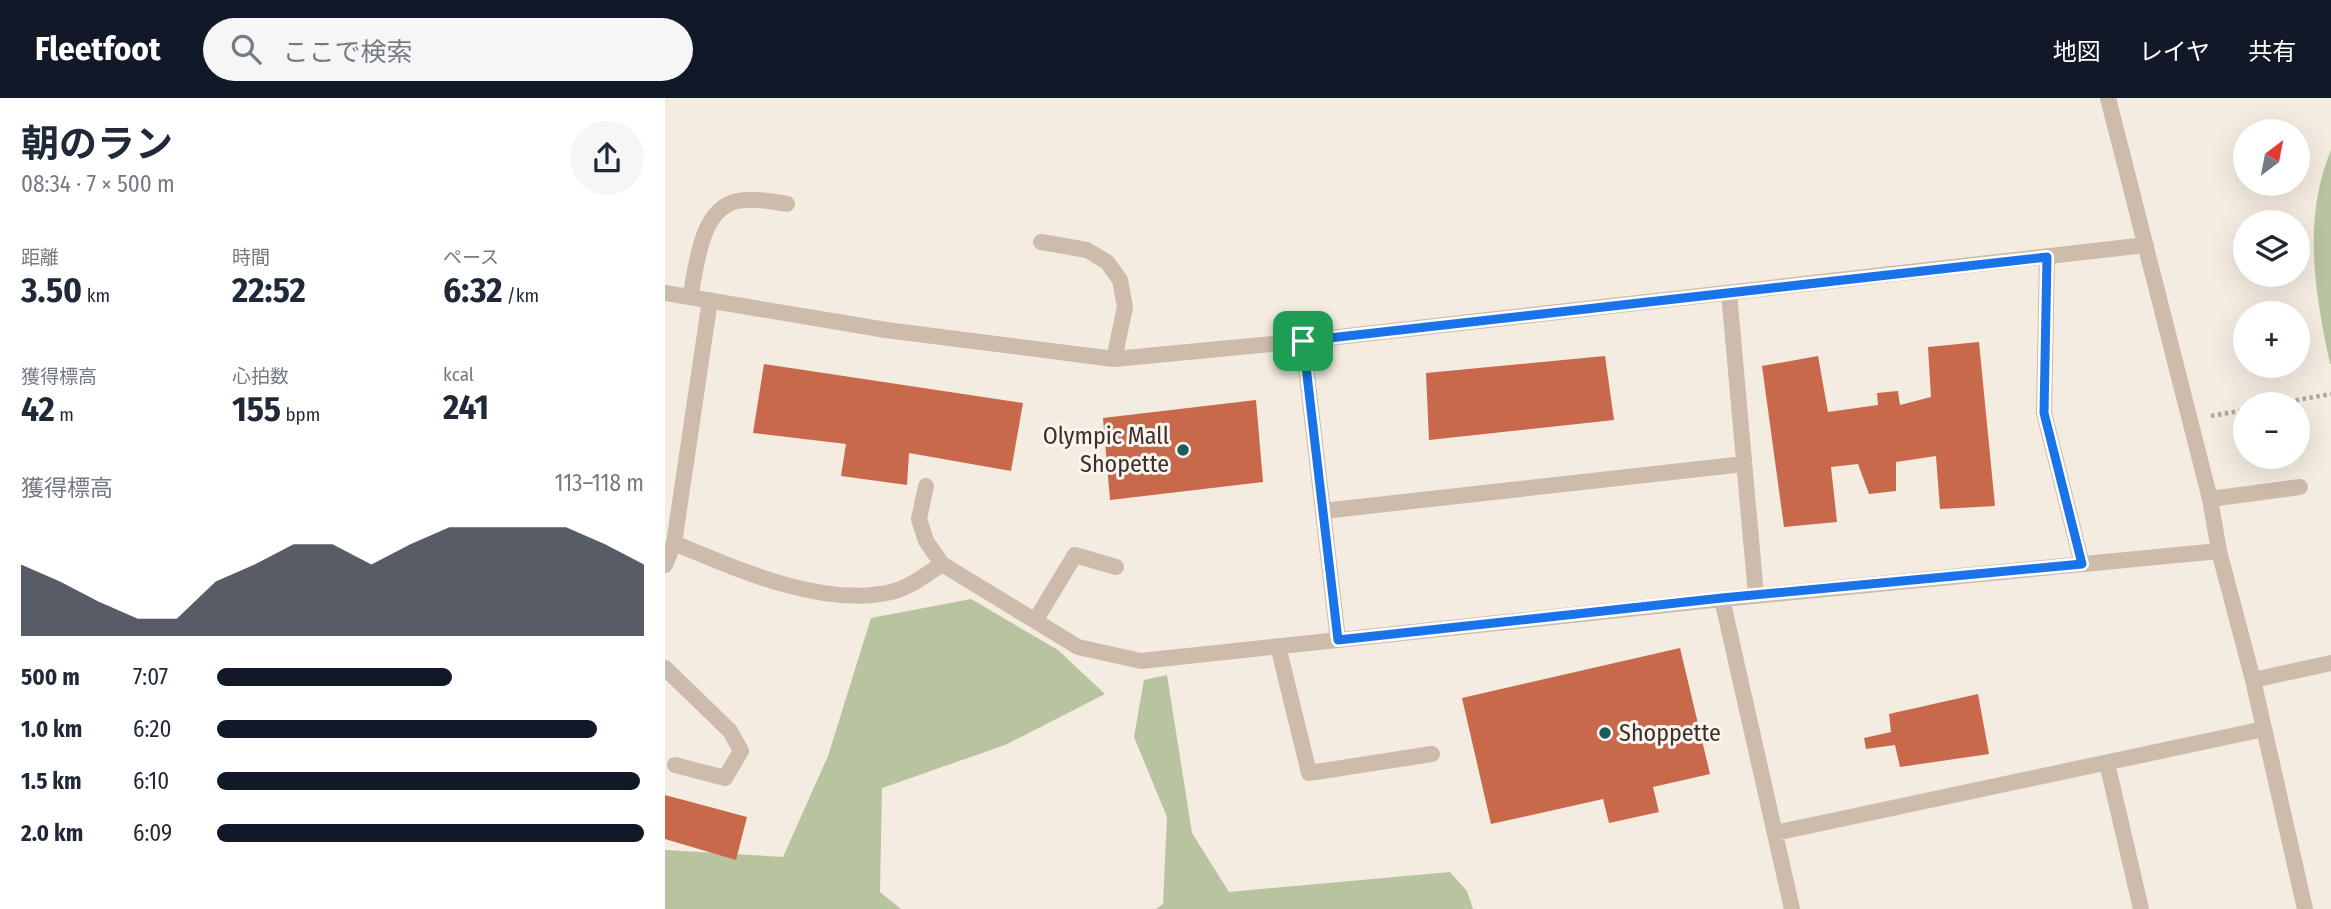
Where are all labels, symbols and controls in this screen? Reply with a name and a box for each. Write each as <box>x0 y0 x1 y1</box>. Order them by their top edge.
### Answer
search box <box>203 18 693 81</box>
text: Fleetfoot <box>35 29 161 69</box>
icon: search <box>227 30 265 68</box>
text: ここで検索 <box>283 37 413 68</box>
text: 地図 <box>2053 38 2101 66</box>
text: レイヤ <box>2139 38 2210 66</box>
text: 共有 <box>2248 38 2296 66</box>
north arrow <box>2233 119 2310 196</box>
map controls <box>2233 119 2310 469</box>
text: 朝のラン <box>21 121 173 167</box>
button: share <box>570 121 644 195</box>
text: 08:34 · 7 × 500 m <box>21 170 175 198</box>
button: layers <box>2233 210 2310 287</box>
text: 距離 <box>21 246 59 269</box>
text: 時間 <box>232 246 270 269</box>
text: ペース <box>443 246 499 269</box>
text: 3.50 <box>21 269 82 311</box>
text: 22:52 <box>232 269 306 311</box>
text: 6:32 <box>443 269 502 311</box>
text: km <box>82 284 110 307</box>
text: /km <box>502 284 539 307</box>
button: + <box>2233 301 2310 378</box>
pin <box>1273 311 1333 371</box>
icon: arrive <box>1284 322 1322 360</box>
text: kcal <box>443 363 474 386</box>
text: 獲得標高 <box>21 365 97 388</box>
text: 心拍数 <box>232 365 289 388</box>
text: 241 <box>443 386 489 428</box>
text: 42 <box>21 388 55 430</box>
text: 155 <box>232 388 281 430</box>
button: − <box>2233 392 2310 469</box>
text: m <box>55 403 74 426</box>
text: bpm <box>281 403 320 426</box>
place label: Olympic Mall Shopette <box>1043 422 1169 478</box>
marker: Olympic Mall Shopette <box>1175 442 1191 458</box>
text: 113–118 m <box>555 469 644 497</box>
text: 獲得標高 <box>21 474 113 502</box>
text: 500 m <box>21 663 80 691</box>
text: 7:07 <box>133 663 168 691</box>
text: 1.0 km <box>21 715 82 743</box>
text: 6:20 <box>133 715 171 743</box>
place label: Shoppette <box>1619 719 1721 747</box>
marker: Shoppette <box>1597 725 1613 741</box>
text: 1.5 km <box>21 767 82 795</box>
text: 6:10 <box>133 767 169 795</box>
text: 2.0 km <box>21 819 83 847</box>
text: 6:09 <box>133 819 172 847</box>

